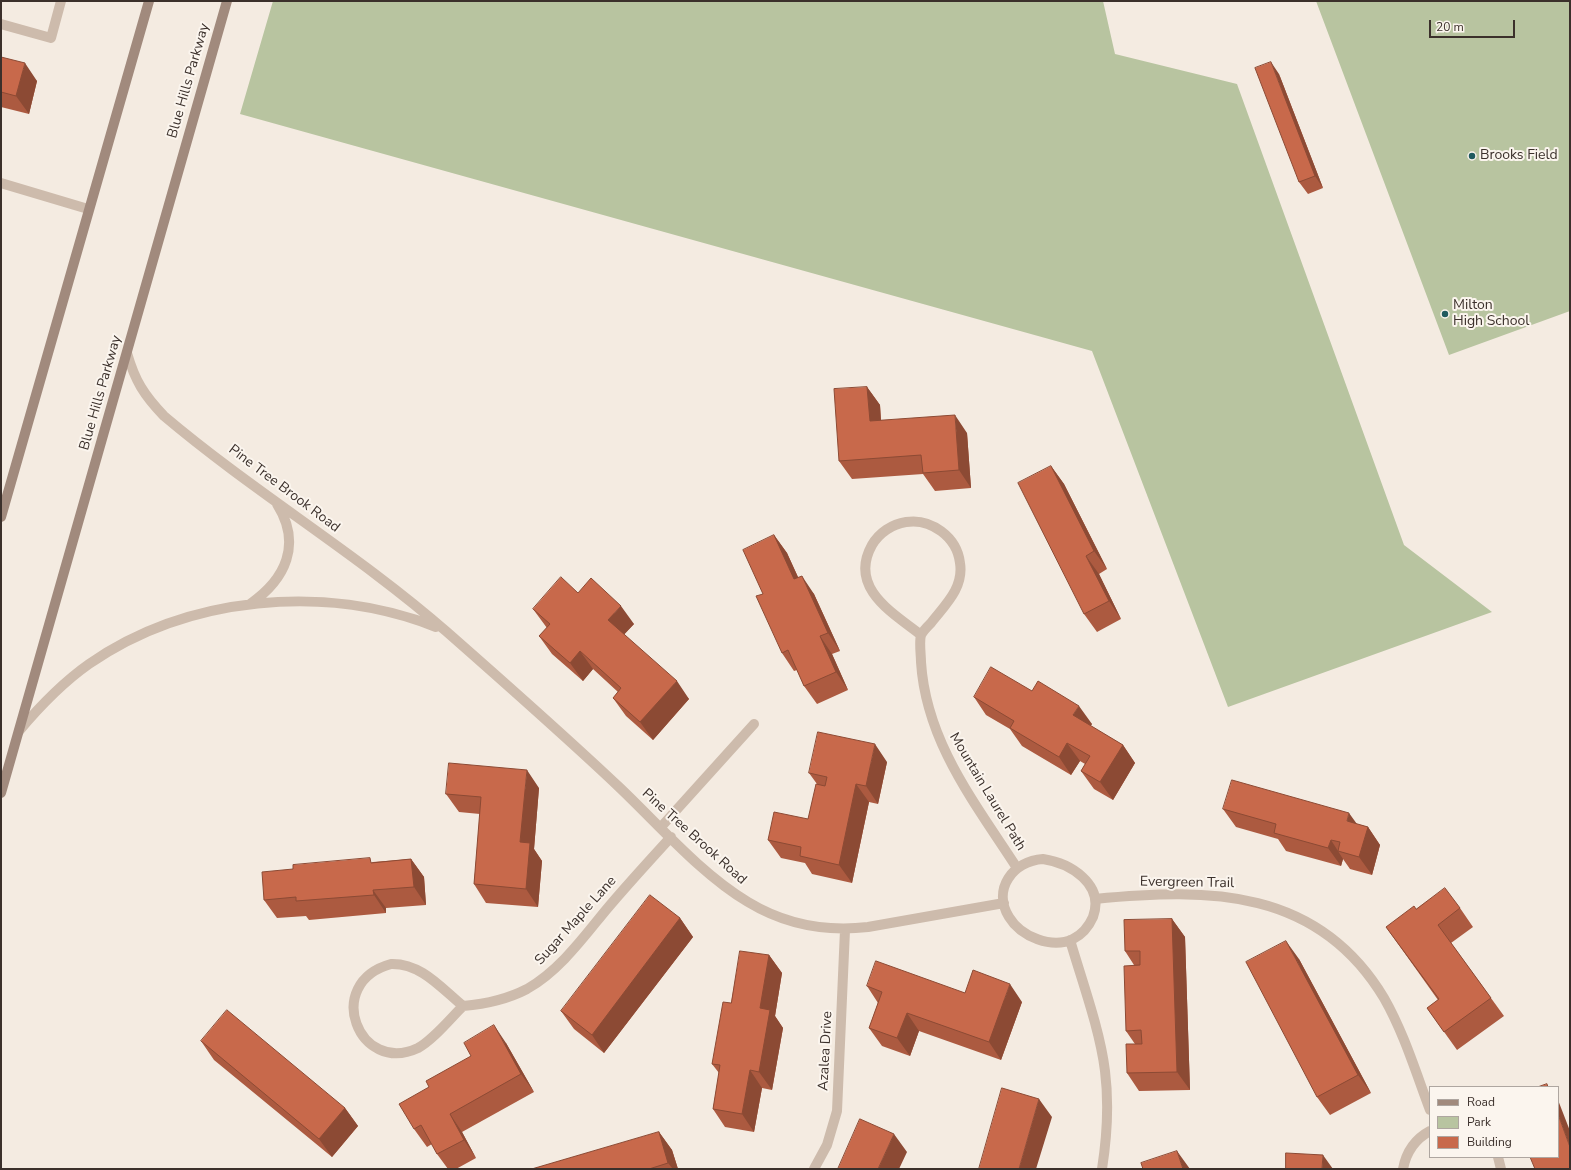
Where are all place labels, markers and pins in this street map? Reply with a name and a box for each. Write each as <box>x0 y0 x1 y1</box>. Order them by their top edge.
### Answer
place label: Brooks Field <box>1480 148 1558 164</box>
marker: Brooks Field <box>1467 151 1477 161</box>
place label: Milton High School <box>1453 298 1529 330</box>
marker: Milton High School <box>1440 309 1450 319</box>

